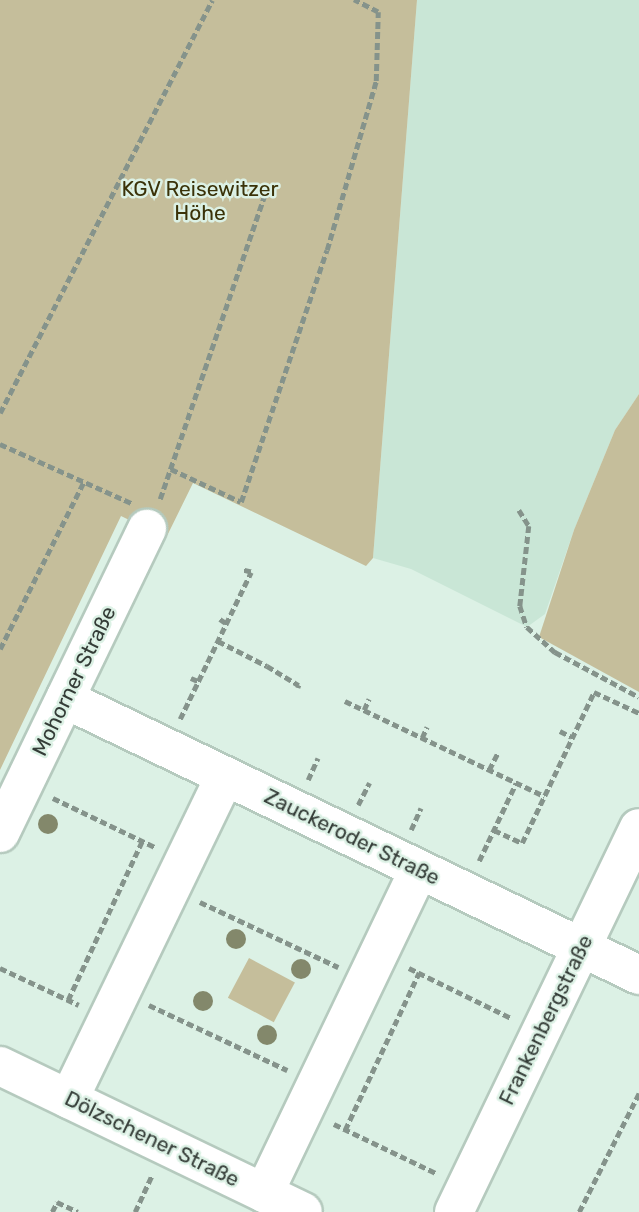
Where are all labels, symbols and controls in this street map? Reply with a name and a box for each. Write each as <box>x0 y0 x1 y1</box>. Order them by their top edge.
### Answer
park label: KGV Reisewitzer Höhe <box>121 176 279 226</box>
street label: Mohorner Straße <box>27 602 121 760</box>
street label: Zauckeroder Straße <box>260 783 444 891</box>
street label: Frankenbergstraße <box>494 931 598 1109</box>
street label: Dölzschener Straße <box>60 1086 244 1192</box>

